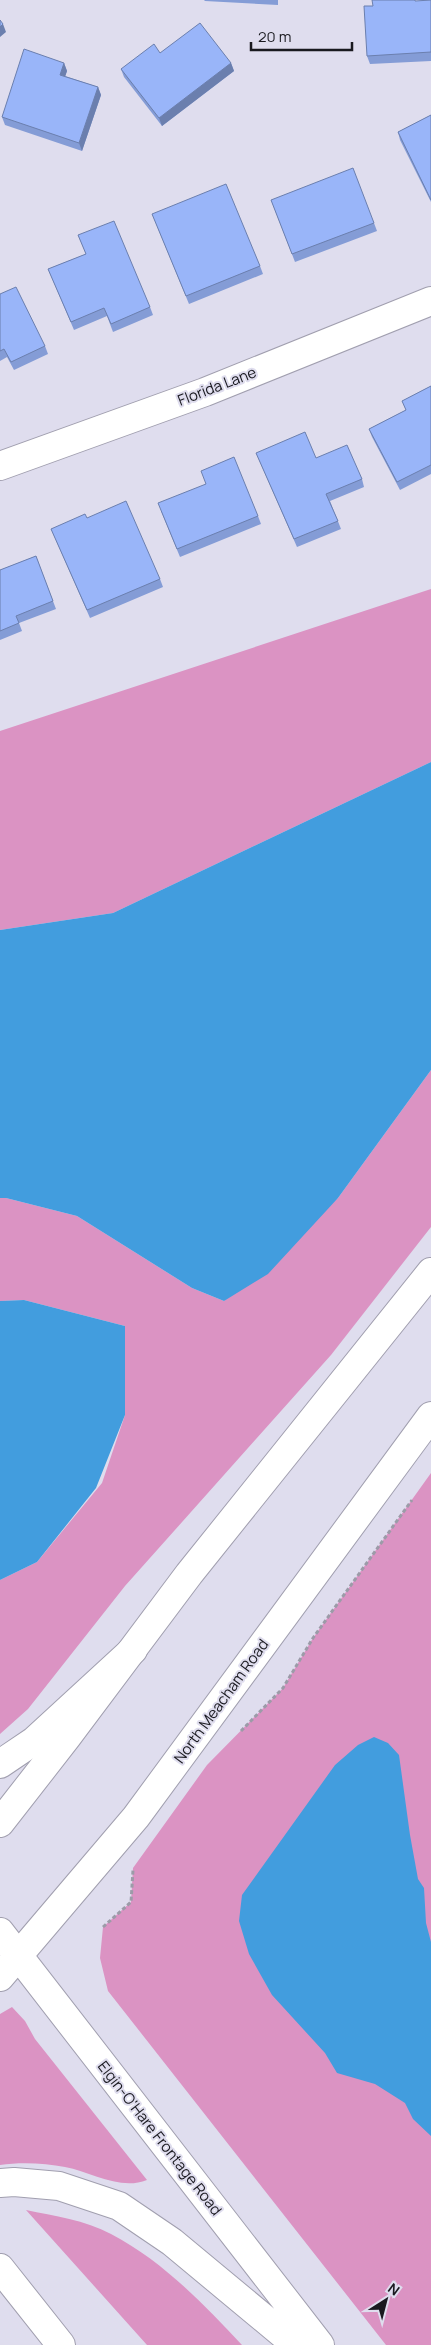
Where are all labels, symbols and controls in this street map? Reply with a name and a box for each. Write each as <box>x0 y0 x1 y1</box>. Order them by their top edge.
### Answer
scale bar <box>251 20 352 52</box>
text: 20 m <box>258 26 291 47</box>
street label: Florida Lane <box>175 361 260 411</box>
street label: North Meacham Road <box>169 1635 273 1767</box>
street label: Elgin-O'Hare Frontage Road <box>93 2056 227 2220</box>
north arrow <box>361 2275 411 2325</box>
text: N <box>384 2278 404 2300</box>

